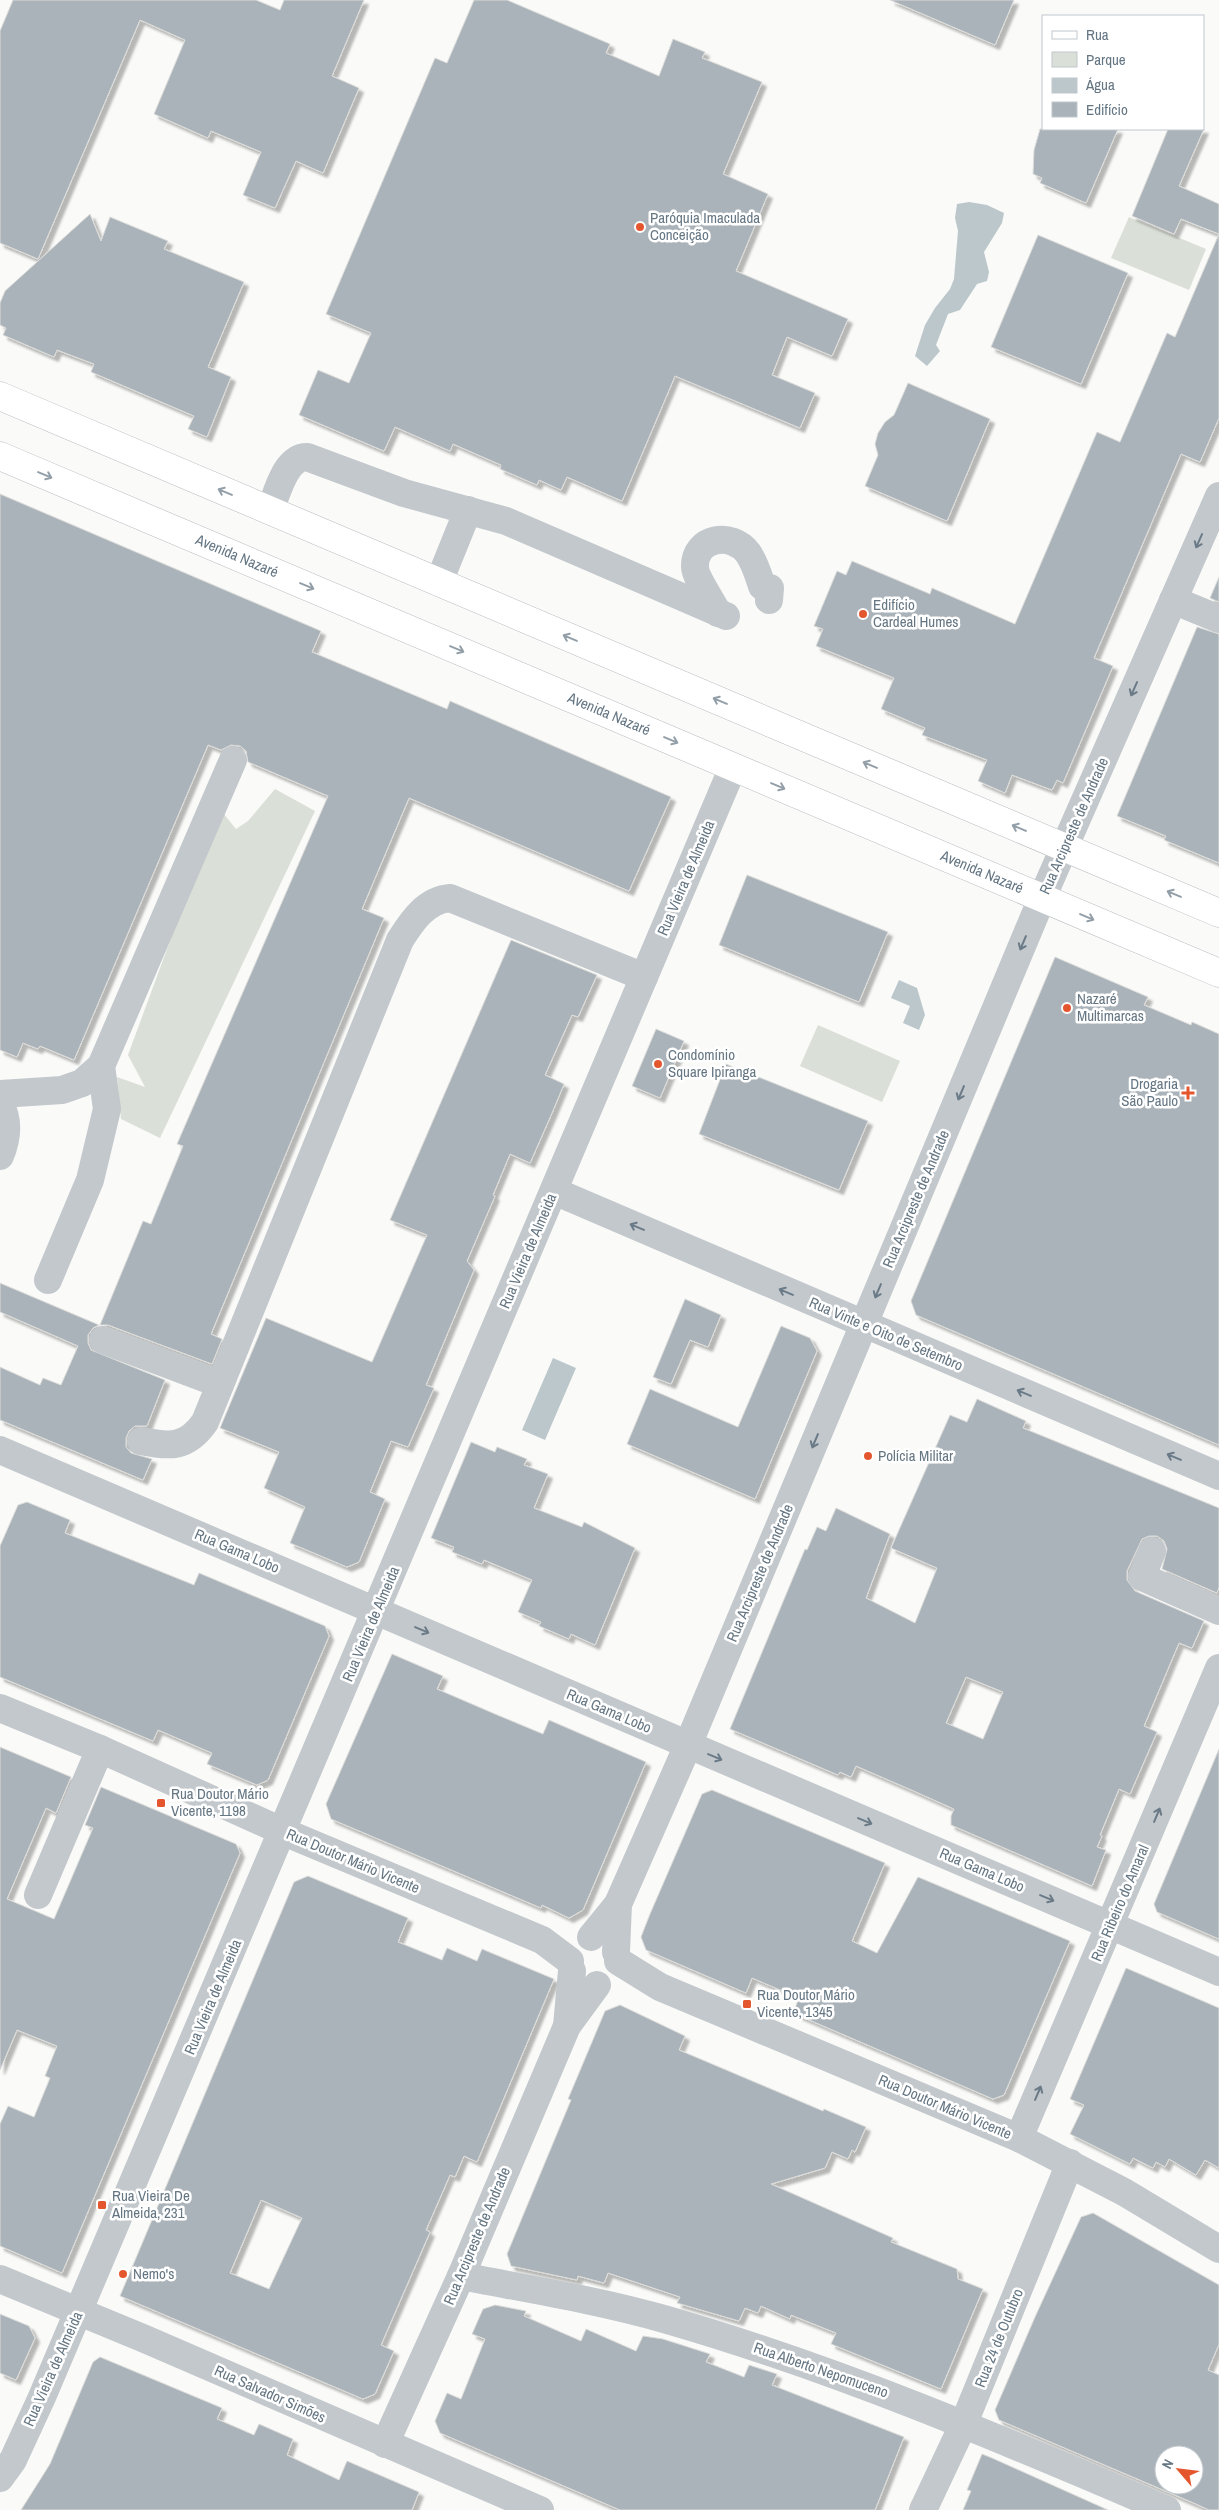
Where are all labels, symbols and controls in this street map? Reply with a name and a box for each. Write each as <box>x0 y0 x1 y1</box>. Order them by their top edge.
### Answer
legend <box>1042 15 1204 130</box>
text: Rua <box>1086 24 1109 45</box>
text: Parque <box>1086 49 1126 70</box>
text: Água <box>1085 74 1115 95</box>
text: Edifício <box>1086 99 1128 120</box>
place label: Paróquia Imaculada Conceição <box>650 207 760 245</box>
marker: Paróquia Imaculada Conceição <box>634 221 646 233</box>
one-way arrow <box>37 470 52 480</box>
one-way arrow <box>218 486 233 496</box>
street label: Avenida Nazaré <box>192 528 282 582</box>
one-way arrow <box>1194 533 1204 548</box>
one-way arrow <box>299 581 314 591</box>
place label: Edifício Cardeal Humes <box>873 594 958 632</box>
marker: Edifício Cardeal Humes <box>857 608 869 620</box>
one-way arrow <box>563 633 578 642</box>
one-way arrow <box>449 645 464 655</box>
one-way arrow <box>1128 681 1138 696</box>
street label: Avenida Nazaré <box>564 686 654 740</box>
one-way arrow <box>713 696 728 706</box>
one-way arrow <box>663 736 678 746</box>
street label: Rua Arcipreste de Andrade <box>1034 754 1113 898</box>
one-way arrow <box>863 759 878 769</box>
one-way arrow <box>770 781 785 791</box>
street label: Rua Vieira de Almeida <box>652 817 719 939</box>
one-way arrow <box>1012 823 1027 833</box>
street label: Avenida Nazaré <box>937 844 1027 898</box>
one-way arrow <box>1167 889 1182 898</box>
one-way arrow <box>1079 912 1094 922</box>
one-way arrow <box>1018 935 1028 950</box>
place label: Nazaré Multimarcas <box>1077 988 1144 1026</box>
marker: Nazaré Multimarcas <box>1061 1002 1073 1014</box>
place label: Condomínio Square Ipiranga <box>668 1044 756 1082</box>
marker: Condomínio Square Ipiranga <box>652 1058 664 1070</box>
place label: Drogaria São Paulo <box>1121 1073 1178 1111</box>
one-way arrow <box>955 1085 964 1100</box>
marker: Drogaria São Paulo <box>1182 1087 1194 1099</box>
street label: Rua Arcipreste de Andrade <box>877 1127 954 1271</box>
street label: Rua Vieira de Almeida <box>494 1190 561 1312</box>
one-way arrow <box>630 1222 645 1232</box>
one-way arrow <box>872 1283 882 1298</box>
one-way arrow <box>779 1286 794 1296</box>
street label: Rua Vinte e Oito de Setembro <box>806 1292 967 1376</box>
one-way arrow <box>1017 1388 1032 1398</box>
one-way arrow <box>809 1433 819 1448</box>
place label: Polícia Militar <box>878 1445 953 1466</box>
marker: Polícia Militar <box>862 1450 874 1462</box>
one-way arrow <box>1167 1451 1182 1461</box>
street label: Rua Arcipreste de Andrade <box>721 1501 798 1645</box>
street label: Rua Gama Lobo <box>192 1523 283 1578</box>
street label: Rua Vieira de Almeida <box>337 1563 404 1685</box>
one-way arrow <box>414 1625 429 1635</box>
street label: Rua Gama Lobo <box>564 1683 655 1738</box>
one-way arrow <box>708 1753 723 1762</box>
place label: Rua Doutor Mário Vicente, 1198 <box>171 1783 269 1821</box>
marker: Rua Doutor Mário Vicente, 1198 <box>155 1797 167 1809</box>
one-way arrow <box>1153 1808 1163 1823</box>
one-way arrow <box>857 1816 872 1826</box>
street label: Rua Doutor Mário Vicente <box>283 1823 423 1898</box>
street label: Rua Ribeiro do Amaral <box>1085 1841 1154 1964</box>
street label: Rua Gama Lobo <box>937 1842 1028 1897</box>
one-way arrow <box>1039 1895 1054 1904</box>
street label: Rua Vieira de Almeida <box>179 1936 246 2058</box>
place label: Rua Doutor Mário Vicente, 1345 <box>757 1984 855 2022</box>
marker: Rua Doutor Mário Vicente, 1345 <box>741 1998 753 2010</box>
street label: Rua Doutor Mário Vicente <box>875 2069 1015 2144</box>
one-way arrow <box>1034 2086 1044 2101</box>
street label: Rua Arcipreste de Andrade <box>438 2164 515 2308</box>
place label: Rua Vieira De Almeida, 231 <box>111 2185 190 2223</box>
marker: Rua Vieira De Almeida, 231 <box>96 2199 108 2211</box>
place label: Nemo's <box>133 2263 174 2284</box>
marker: Nemo's <box>117 2268 129 2280</box>
street label: Rua 24 de Outubro <box>969 2285 1028 2390</box>
street label: Rua Vieira de Almeida <box>18 2308 87 2430</box>
street label: Rua Alberto Nepomuceno <box>751 2337 891 2402</box>
street label: Rua Salvador Simões <box>211 2360 329 2427</box>
north arrow <box>1154 2445 1204 2495</box>
text: N <box>1158 2456 1177 2472</box>

